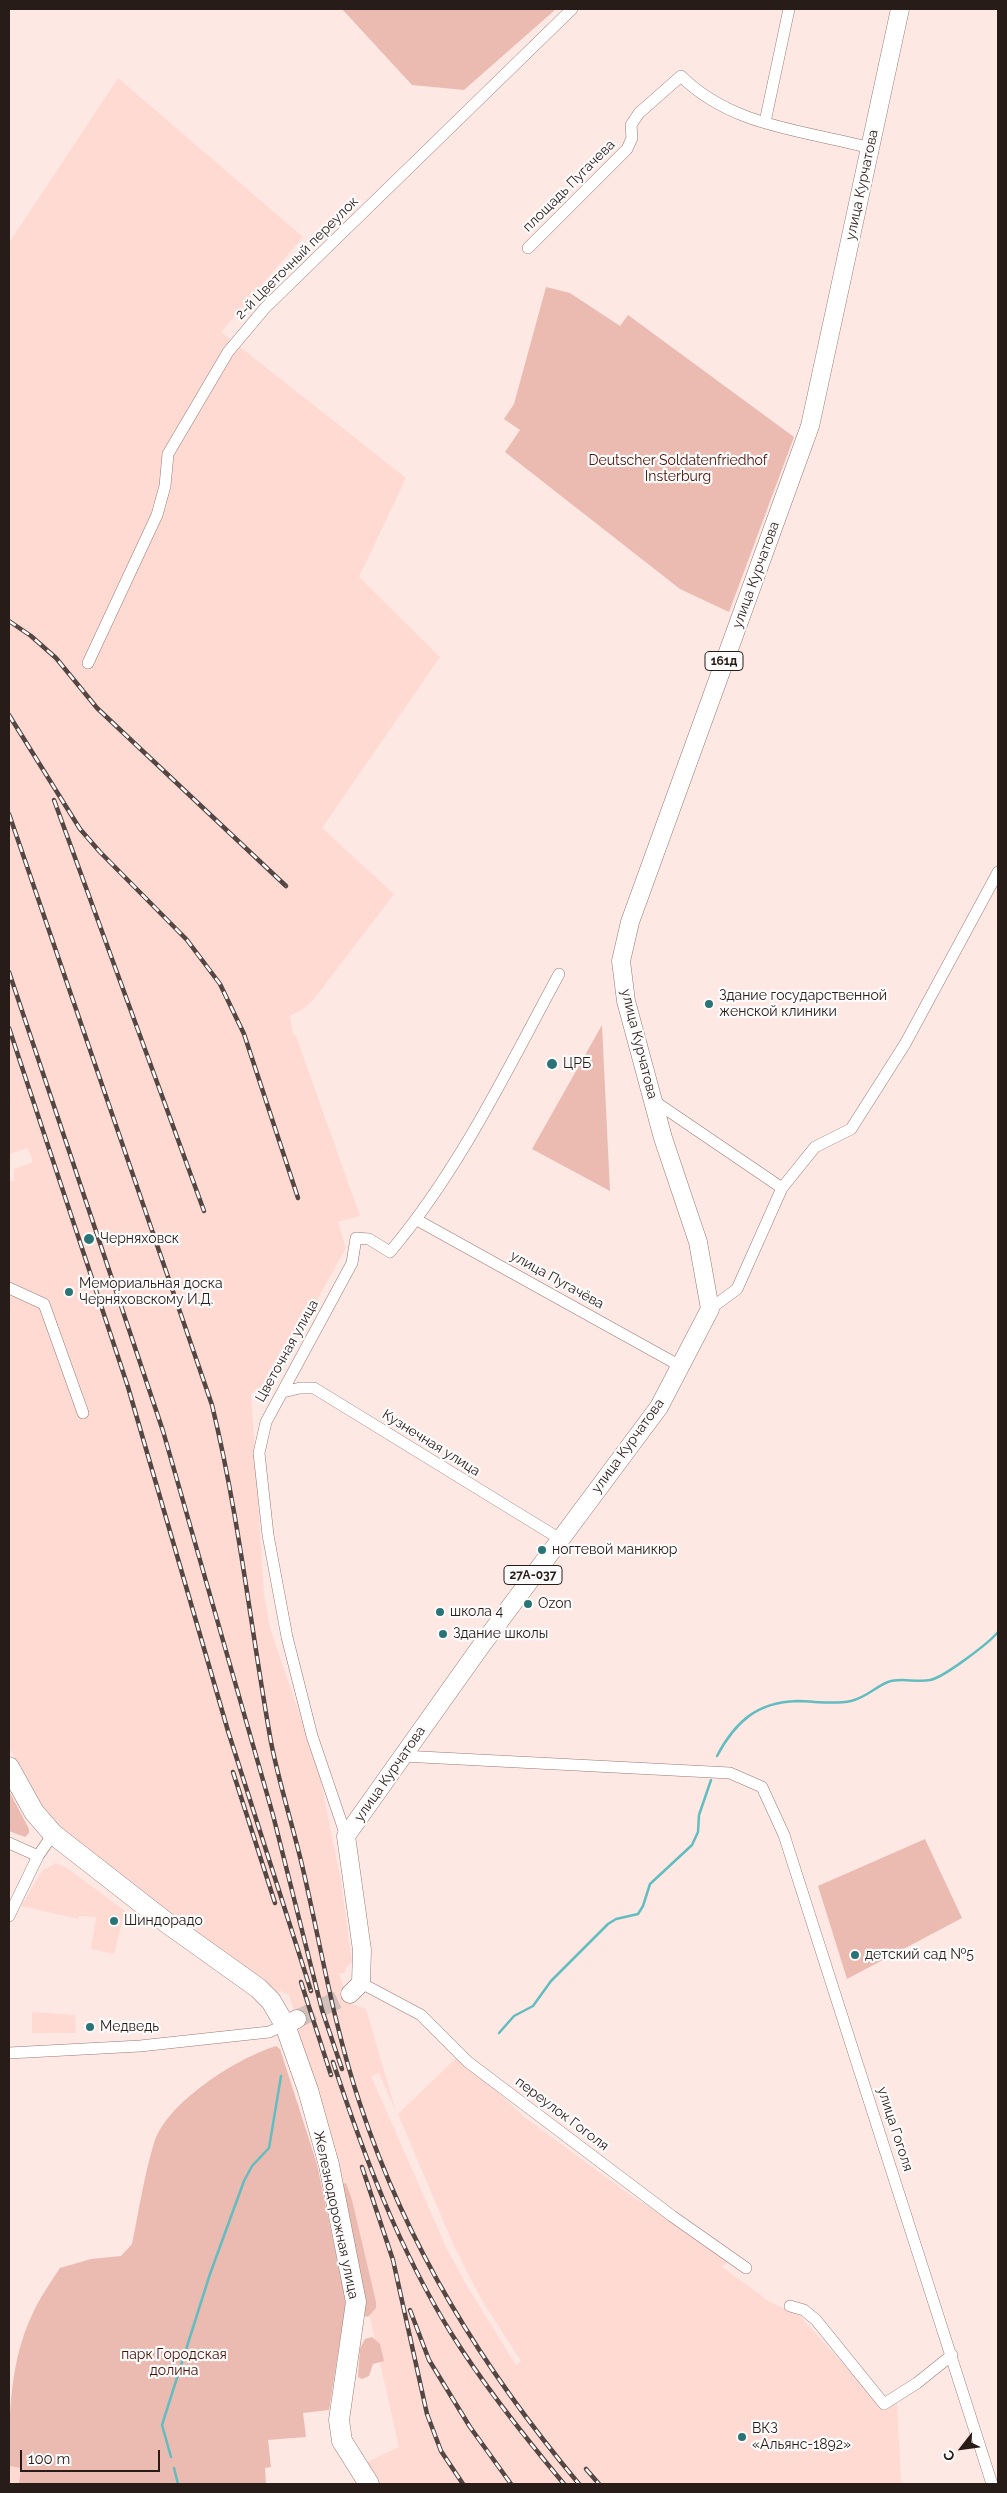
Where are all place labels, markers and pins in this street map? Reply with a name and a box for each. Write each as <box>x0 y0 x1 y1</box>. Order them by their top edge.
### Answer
place label: Здание государственной женской клиники <box>719 988 887 1020</box>
marker: Здание государственной женской клиники <box>703 998 715 1010</box>
place label: ЦРБ <box>563 1056 591 1072</box>
marker: ЦРБ <box>545 1057 559 1071</box>
place label: Черняховск <box>100 1231 179 1247</box>
marker: Черняховск <box>82 1232 96 1246</box>
place label: Мемориальная доска Черняховскому И.Д. <box>79 1276 223 1308</box>
marker: Мемориальная доска Черняховскому И.Д. <box>63 1286 75 1298</box>
place label: ногтевой маникюр <box>552 1542 677 1558</box>
marker: ногтевой маникюр <box>536 1544 548 1556</box>
place label: Ozon <box>538 1596 572 1612</box>
marker: Ozon <box>522 1598 534 1610</box>
place label: школа 4 <box>450 1604 503 1620</box>
marker: школа 4 <box>434 1606 446 1618</box>
place label: Здание школы <box>453 1626 548 1642</box>
marker: Здание школы <box>437 1628 449 1640</box>
place label: Шиндорадо <box>124 1913 203 1929</box>
marker: Шиндорадо <box>108 1915 120 1927</box>
place label: детский сад №5 <box>865 1947 974 1963</box>
marker: детский сад №5 <box>849 1949 861 1961</box>
place label: Медведь <box>100 2019 159 2035</box>
marker: Медведь <box>84 2021 96 2033</box>
place label: ВКЗ «Альянс-1892» <box>752 2421 851 2454</box>
marker: ВКЗ «Альянс-1892» <box>736 2431 748 2443</box>

